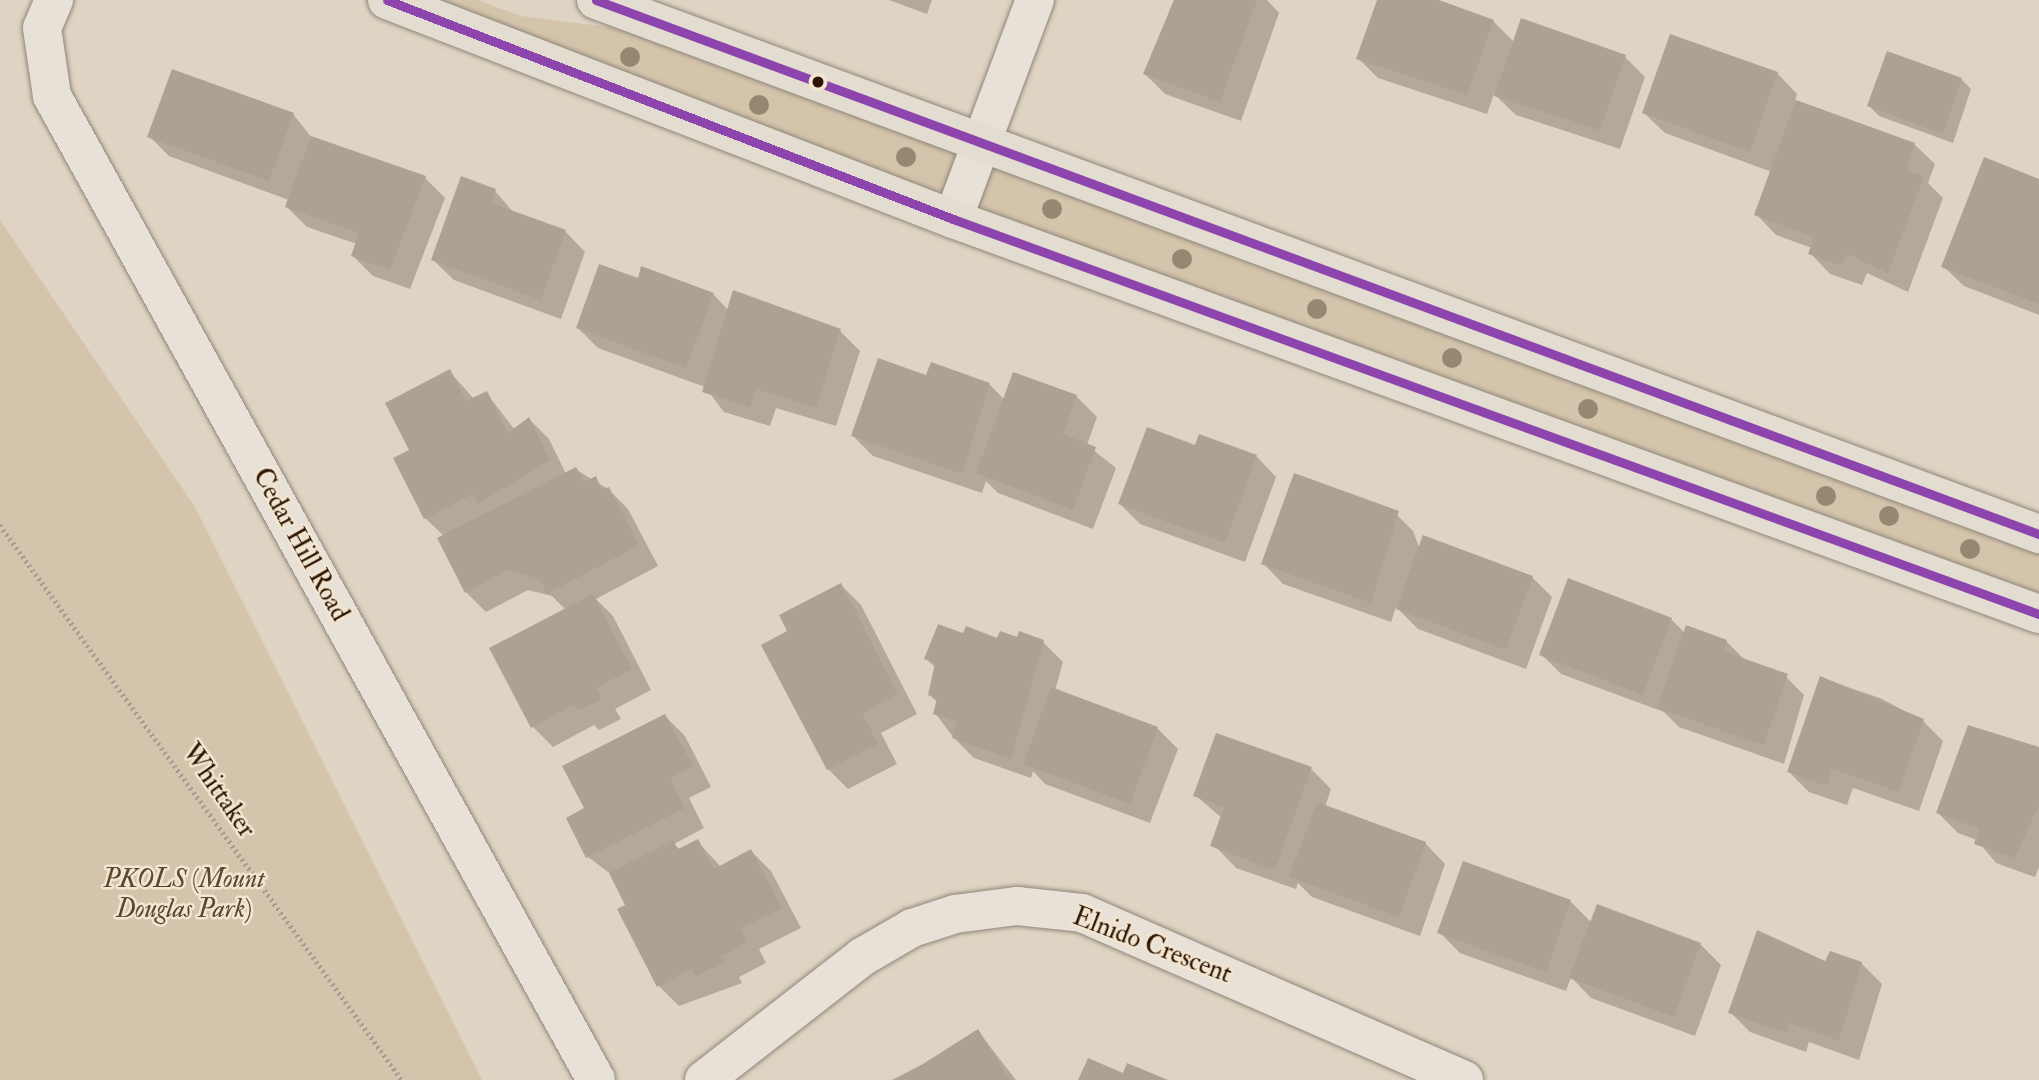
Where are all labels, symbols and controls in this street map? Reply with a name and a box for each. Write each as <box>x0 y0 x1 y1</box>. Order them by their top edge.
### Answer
unlabelled marker <box>811 75 825 89</box>
street label: Cedar Hill Road <box>245 463 355 627</box>
street label: Whittaker <box>174 738 262 844</box>
park label: PKOLS (Mount Douglas Park) <box>103 864 265 926</box>
street label: Elnido Crescent <box>1068 901 1236 991</box>

